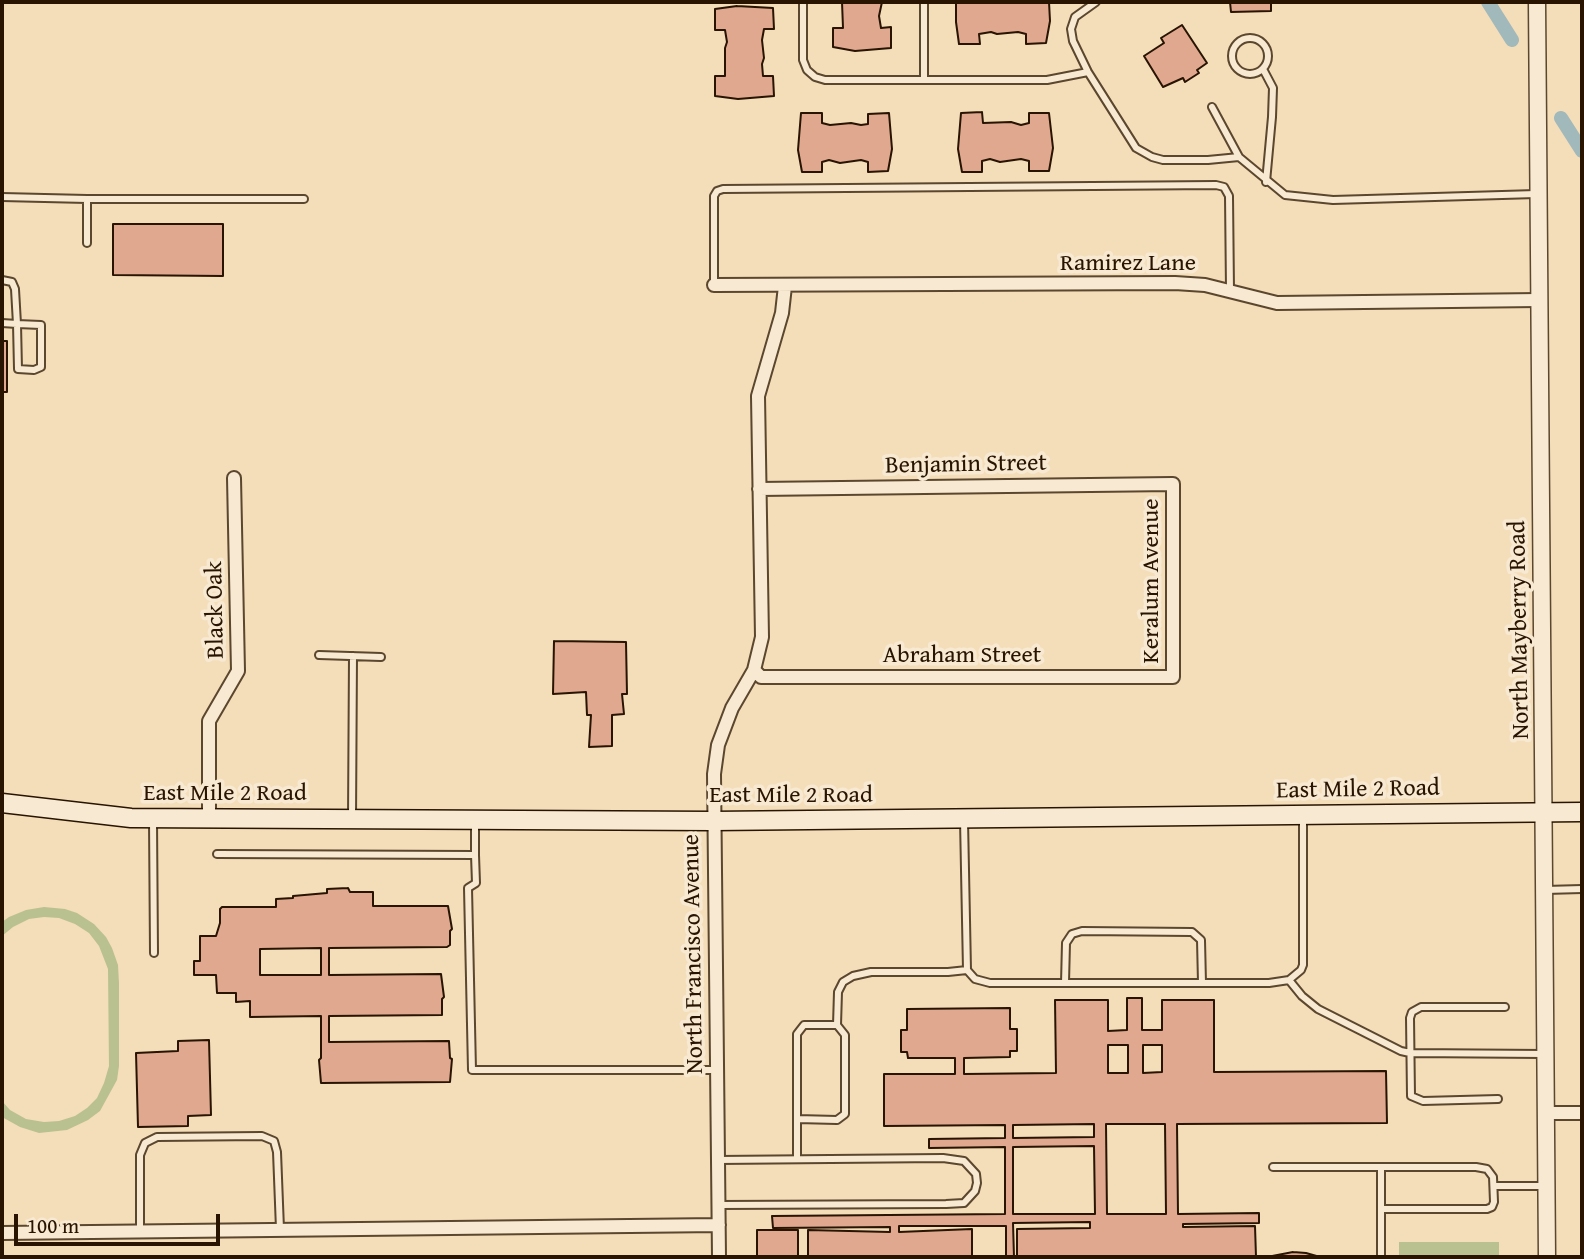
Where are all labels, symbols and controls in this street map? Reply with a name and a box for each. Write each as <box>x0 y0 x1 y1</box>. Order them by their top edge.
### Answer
street label: Ramirez Lane <box>1060 250 1196 278</box>
street label: Benjamin Street <box>885 449 1047 481</box>
street label: Keralum Avenue <box>1138 499 1166 663</box>
street label: North Mayberry Road <box>1504 520 1536 740</box>
street label: Black Oak <box>201 561 231 659</box>
street label: Abraham Street <box>883 642 1041 670</box>
street label: East Mile 2 Road <box>1276 774 1440 806</box>
street label: East Mile 2 Road <box>143 780 307 808</box>
street label: East Mile 2 Road <box>709 782 873 810</box>
street label: North Francisco Avenue <box>678 834 710 1074</box>
scale bar <box>18 1200 224 1244</box>
text: 100 m <box>27 1210 79 1241</box>

